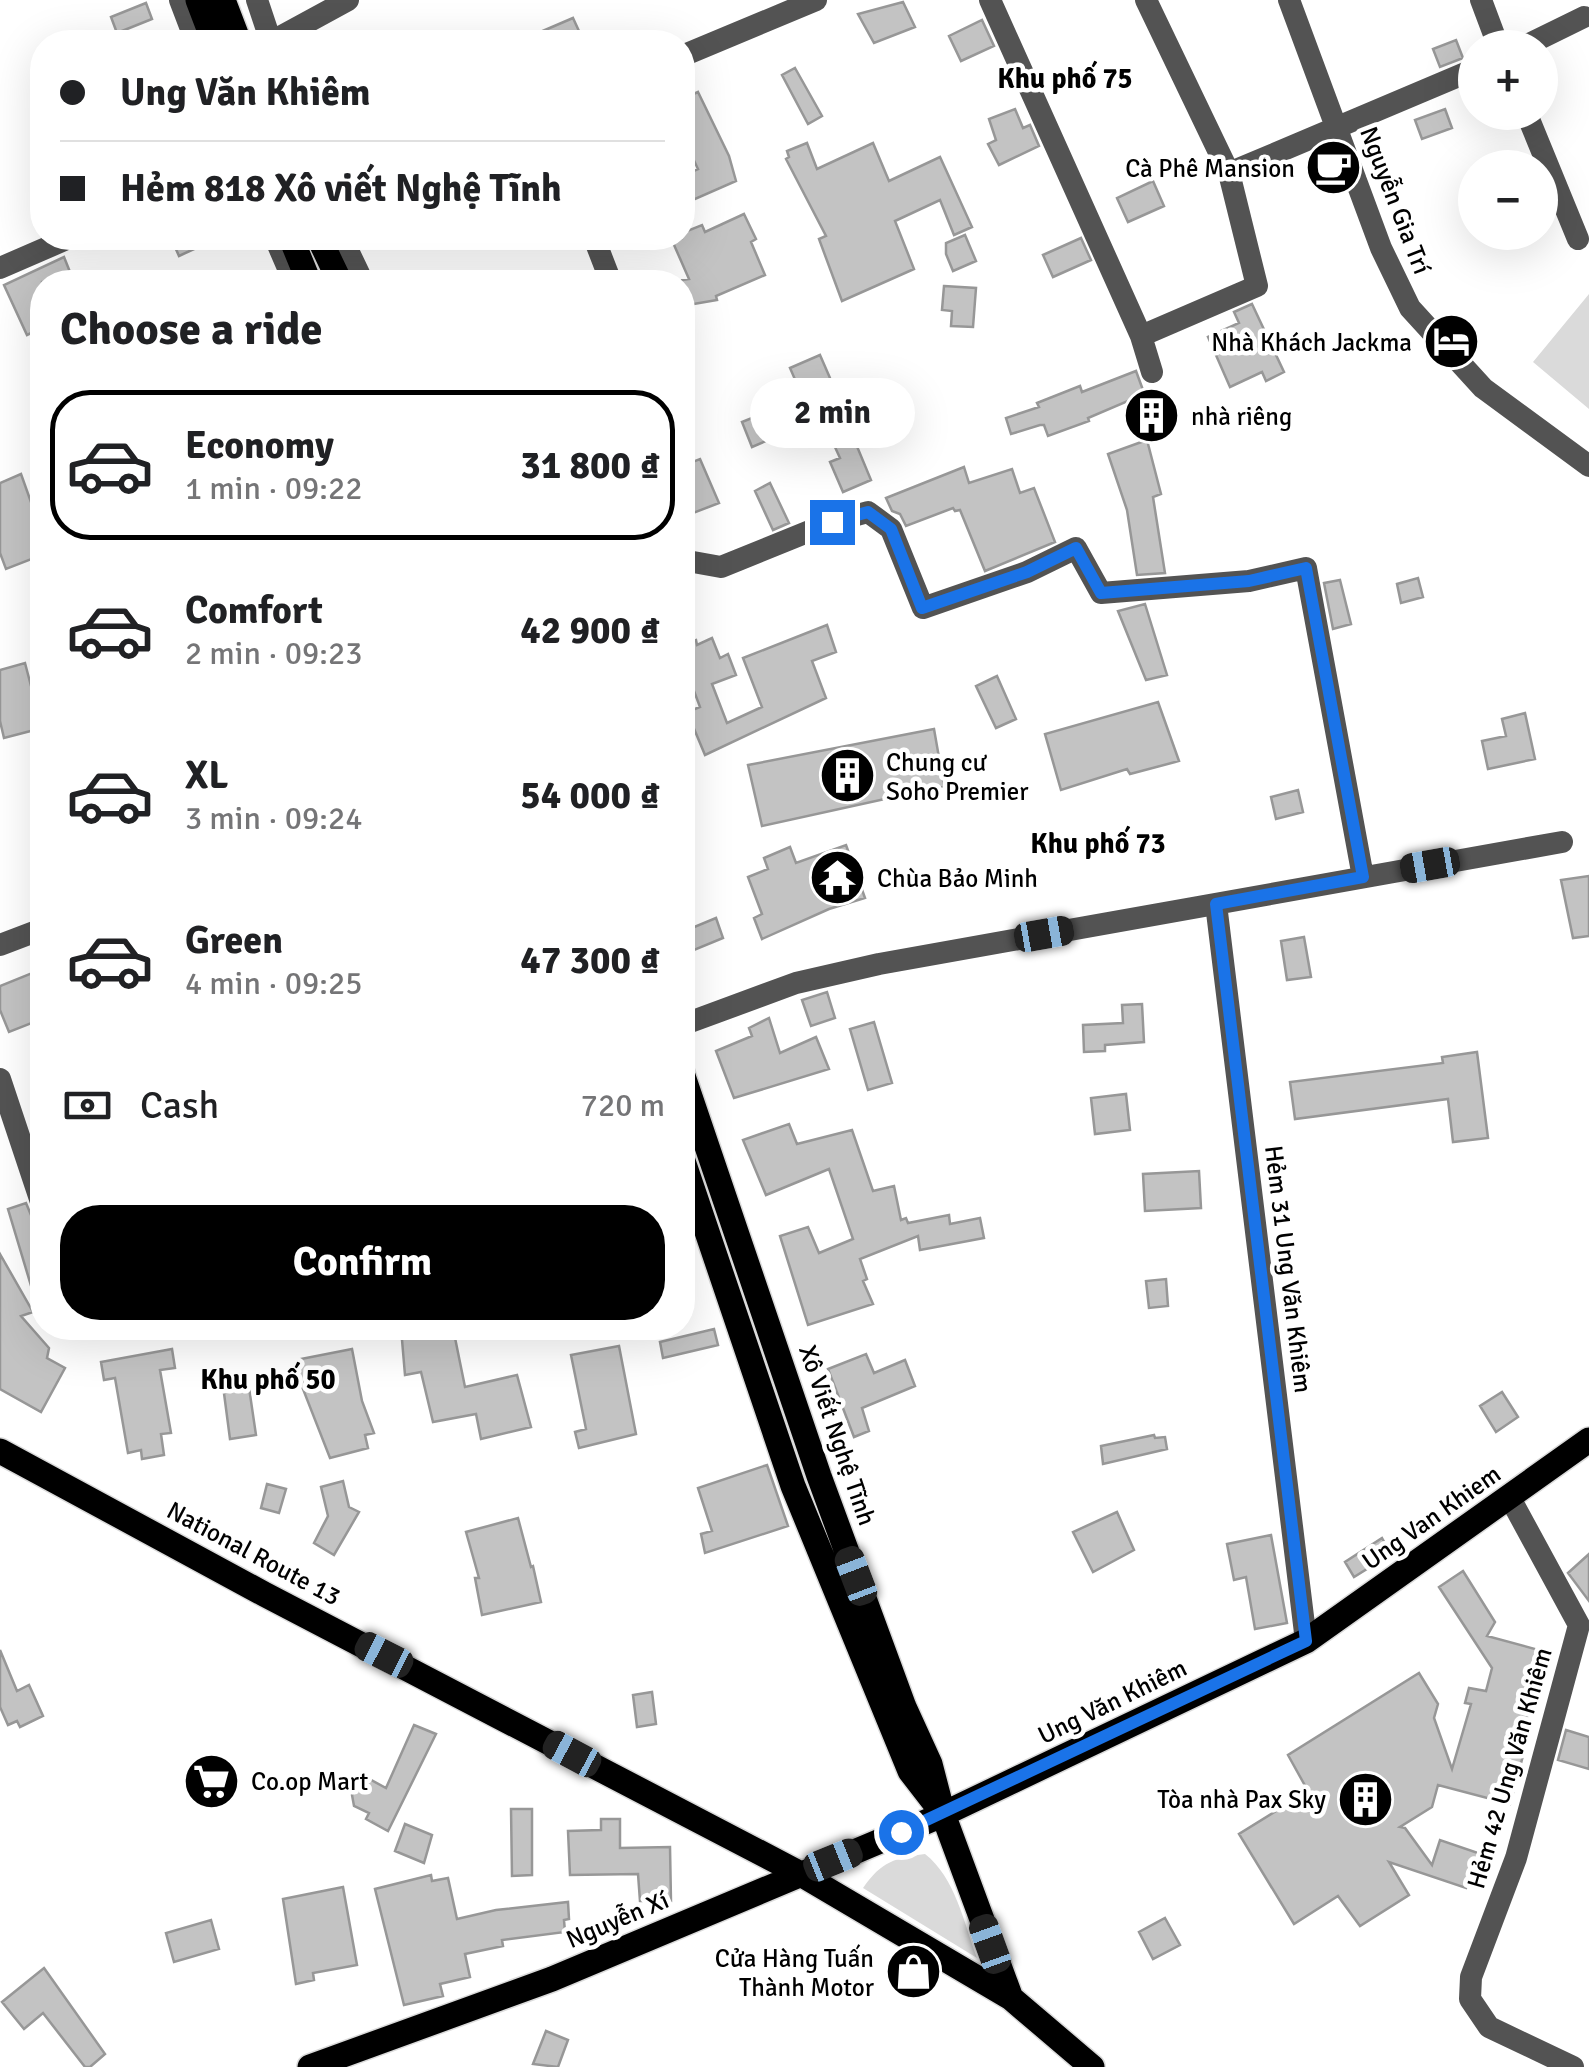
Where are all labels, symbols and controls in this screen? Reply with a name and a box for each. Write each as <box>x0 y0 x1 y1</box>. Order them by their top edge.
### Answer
map controls <box>1458 30 1558 250</box>
button: + <box>1458 30 1558 130</box>
district label: Khu phố 75 <box>997 60 1133 96</box>
text: Ung Văn Khiêm <box>120 69 371 116</box>
street label: Nguyễn Gia Trí <box>1353 122 1438 278</box>
cafe icon: Cà Phê Mansion <box>1304 138 1364 198</box>
button: − <box>1458 150 1558 250</box>
place label: Cà Phê Mansion <box>1125 153 1295 184</box>
text: Hẻm 818 Xô viết Nghệ Tĩnh <box>120 165 562 212</box>
text: Choose a ride <box>60 302 323 357</box>
hotel icon: Nhà Khách Jackma <box>1421 312 1481 372</box>
place label: Nhà Khách Jackma <box>1211 327 1412 358</box>
callout: 2 min <box>750 377 914 447</box>
building icon: nhà riêng <box>1122 386 1182 446</box>
text: 2 min <box>794 393 871 432</box>
place label: nhà riêng <box>1191 401 1292 432</box>
icon: car <box>65 420 155 510</box>
text: Economy <box>185 422 334 469</box>
text: 31 800 ₫ <box>520 442 660 489</box>
text: 1 min · 09:22 <box>185 469 363 508</box>
route end <box>810 500 855 545</box>
icon: car <box>65 585 155 675</box>
text: Comfort <box>185 587 323 634</box>
text: 42 900 ₫ <box>520 607 660 654</box>
text: 2 min · 09:23 <box>185 634 363 673</box>
building icon: Chung cư Soho Premier <box>817 746 877 806</box>
place label: Chung cư Soho Premier <box>886 747 1029 807</box>
icon: car <box>65 750 155 840</box>
text: XL <box>185 752 228 799</box>
text: 54 000 ₫ <box>520 772 660 819</box>
text: 3 min · 09:24 <box>185 799 363 838</box>
district label: Khu phố 73 <box>1030 825 1166 861</box>
car <box>1398 845 1462 885</box>
temple icon: Chùa Bảo Minh <box>808 848 868 908</box>
place label: Chùa Bảo Minh <box>877 863 1038 894</box>
car <box>1012 914 1076 954</box>
icon: car <box>65 915 155 1005</box>
text: Green <box>185 917 283 964</box>
text: 47 300 ₫ <box>520 937 660 984</box>
text: 4 min · 09:25 <box>185 964 363 1003</box>
icon: cash <box>60 1078 115 1133</box>
text: Cash <box>140 1082 219 1129</box>
text: 720 m <box>581 1086 665 1125</box>
street label: Hẻm 31 Ung Văn Khiêm <box>1258 1143 1319 1395</box>
button: Confirm <box>60 1205 665 1320</box>
street label: Xô Viết Nghệ Tĩnh <box>792 1341 883 1529</box>
district label: Khu phố 50 <box>200 1361 336 1397</box>
street label: Ung Van Khiem <box>1356 1458 1507 1577</box>
street label: National Route 13 <box>162 1495 346 1612</box>
car <box>831 1543 881 1609</box>
car <box>350 1628 418 1682</box>
street label: Hẻm 42 Ung Văn Khiêm <box>1460 1644 1559 1892</box>
street label: Ung Văn Khiêm <box>1033 1652 1192 1751</box>
car <box>538 1727 606 1781</box>
supermarket icon: Co.op Mart <box>182 1751 242 1811</box>
place label: Co.op Mart <box>251 1766 369 1797</box>
building icon: Tòa nhà Pax Sky <box>1335 1769 1395 1829</box>
place label: Tòa nhà Pax Sky <box>1157 1784 1326 1815</box>
route start <box>879 1810 924 1855</box>
car <box>800 1835 866 1885</box>
street label: Nguyễn Xí <box>561 1884 673 1955</box>
car <box>966 1911 1014 1977</box>
shop icon: Cửa Hàng Tuấn Thành Motor <box>883 1942 943 2002</box>
place label: Cửa Hàng Tuấn Thành Motor <box>715 1943 875 2003</box>

